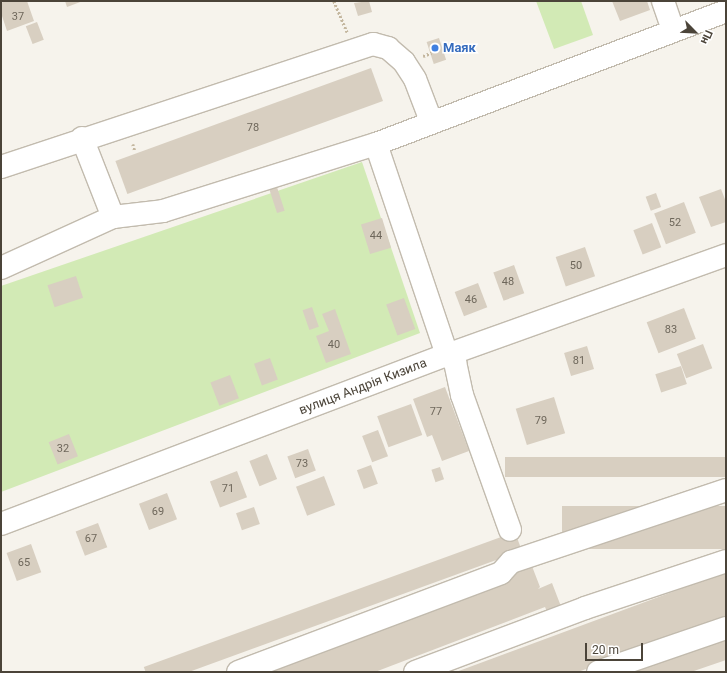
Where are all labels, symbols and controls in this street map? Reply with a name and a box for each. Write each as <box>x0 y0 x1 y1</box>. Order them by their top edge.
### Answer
house number: 37 <box>12 10 24 24</box>
north arrow <box>675 12 715 52</box>
text: Пн <box>698 28 715 46</box>
place label: Маяк <box>443 40 476 56</box>
marker: Маяк <box>430 43 440 53</box>
house number: 78 <box>247 121 259 135</box>
house number: 52 <box>669 216 681 230</box>
house number: 44 <box>370 229 382 243</box>
house number: 50 <box>570 259 582 273</box>
house number: 48 <box>502 275 514 289</box>
house number: 46 <box>465 293 477 307</box>
house number: 83 <box>665 323 677 337</box>
house number: 40 <box>328 338 340 352</box>
house number: 81 <box>573 354 585 368</box>
street label: вулиця Андрія Кизила <box>297 355 429 419</box>
house number: 77 <box>430 405 442 419</box>
house number: 79 <box>535 414 547 428</box>
house number: 32 <box>57 442 69 456</box>
house number: 73 <box>296 457 308 471</box>
house number: 71 <box>222 482 234 496</box>
house number: 69 <box>152 505 164 519</box>
house number: 67 <box>85 532 97 546</box>
house number: 65 <box>18 556 30 570</box>
scale bar <box>587 635 645 661</box>
text: 20 m <box>592 643 619 657</box>

